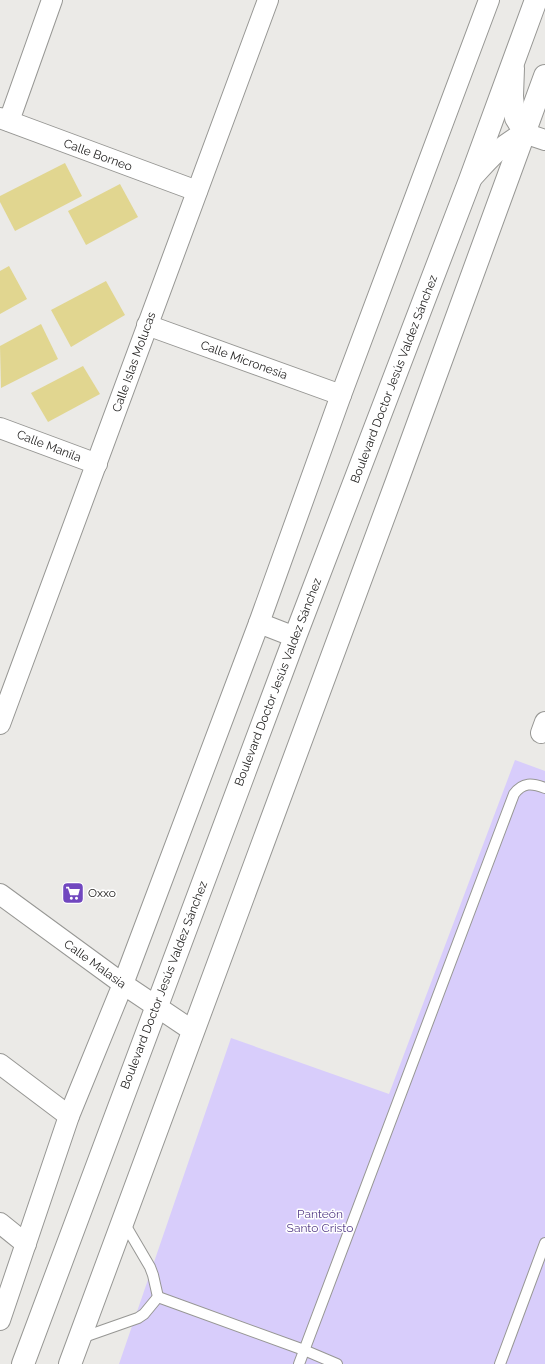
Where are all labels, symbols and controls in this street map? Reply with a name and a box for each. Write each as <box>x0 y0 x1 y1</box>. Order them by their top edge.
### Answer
street label: Calle Borneo <box>62 136 134 174</box>
street label: Boulevard Doctor Jesús Valdez Sánchez <box>348 273 440 485</box>
street label: Calle Islas Molucas <box>109 310 159 414</box>
street label: Calle Micronesia <box>199 338 289 382</box>
street label: Calle Manila <box>15 427 83 465</box>
street label: Boulevard Doctor Jesús Valdez Sánchez <box>232 576 324 788</box>
street label: Boulevard Doctor Jesús Valdez Sánchez <box>118 879 210 1091</box>
supermarket icon: Oxxo <box>60 880 86 906</box>
place label: Oxxo <box>88 886 116 900</box>
street label: Calle Malasia <box>61 937 129 991</box>
park label: Panteón Santo Cristo <box>287 1207 353 1235</box>

